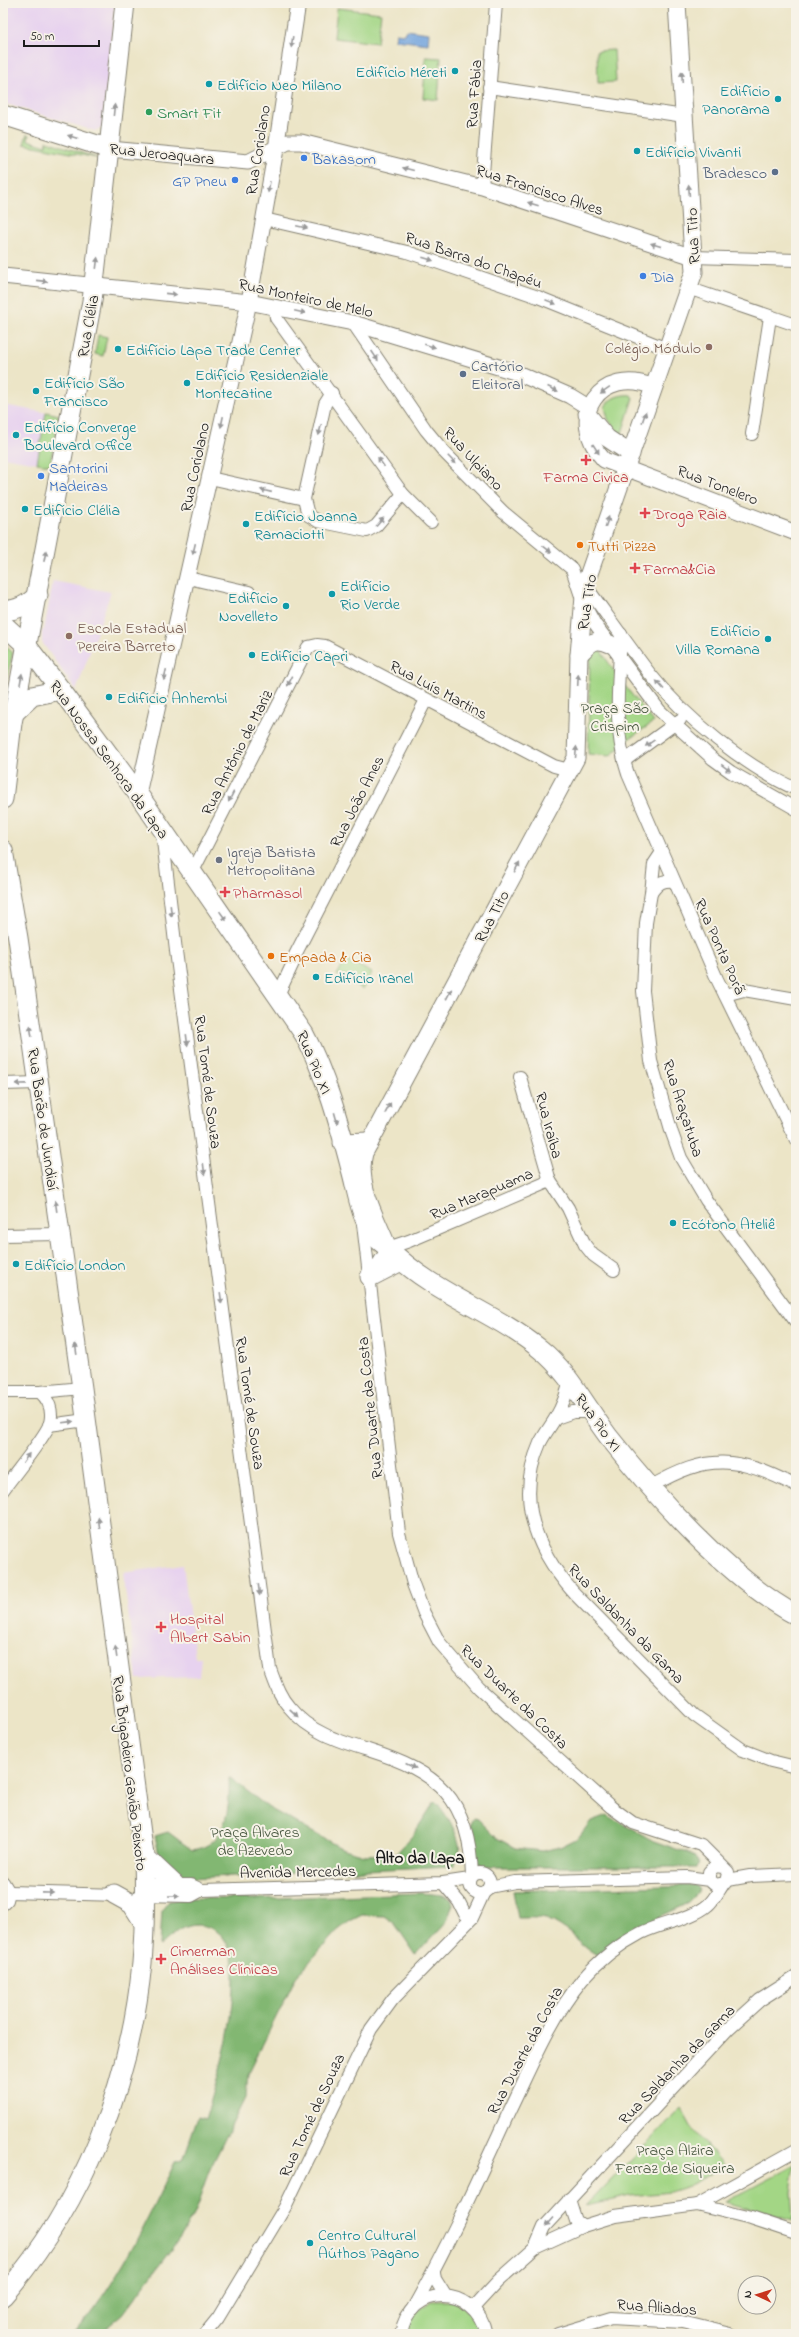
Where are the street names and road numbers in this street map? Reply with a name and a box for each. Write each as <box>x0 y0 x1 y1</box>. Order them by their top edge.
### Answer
street label: Rua Fábia <box>461 59 489 129</box>
street label: Rua Coriolano <box>240 104 278 197</box>
street label: Rua Jeroaquara <box>108 138 216 172</box>
street label: Rua Francisco Alves <box>472 159 606 223</box>
street label: Rua Tito <box>681 207 707 265</box>
street label: Rua Barra do Chapéu <box>401 226 545 296</box>
street label: Rua Monteiro de Melo <box>236 273 375 325</box>
street label: Rua Clélia <box>72 293 106 360</box>
street label: Rua Coriolano <box>175 420 217 514</box>
street label: Rua Ulpiano <box>437 422 509 497</box>
street label: Rua Tonelero <box>673 459 762 512</box>
street label: Rua Tito <box>572 573 604 632</box>
street label: Rua Luís Martins <box>385 655 491 727</box>
street label: Rua Nossa Senhora da Lapa <box>43 676 174 845</box>
street label: Rua Antônio de Mariz <box>196 686 280 820</box>
street label: Rua João Anes <box>324 752 391 852</box>
street label: Rua Tito <box>469 886 517 947</box>
street label: Rua Ponta Porã <box>687 895 751 999</box>
street label: Rua Tomé de Souza <box>187 1014 227 1150</box>
street label: Rua Pio XI <box>289 1027 337 1098</box>
street label: Rua Barão de Jundiaí <box>20 1046 64 1192</box>
street label: Rua Araçatuba <box>655 1057 709 1161</box>
street label: Rua Iraíba <box>528 1090 568 1161</box>
street label: Rua Marapuama <box>426 1162 537 1227</box>
street label: Rua Tomé de Souza <box>228 1335 270 1471</box>
street label: Rua Duarte da Costa <box>352 1336 390 1480</box>
street label: Rua Pio XI <box>568 1389 627 1457</box>
street label: Rua Saldanha da Gama <box>562 1559 690 1690</box>
street label: Rua Duarte da Costa <box>454 1639 573 1756</box>
street label: Rua Brigadeiro Gavião Peixoto <box>105 1674 153 1872</box>
street label: Avenida Mercedes <box>240 1860 356 1886</box>
street label: Rua Duarte da Costa <box>482 1982 570 2119</box>
street label: Rua Saldanha da Gama <box>613 2000 741 2131</box>
street label: Rua Tomé de Souza <box>274 2050 352 2182</box>
street label: Rua Aliados <box>616 2293 698 2323</box>

